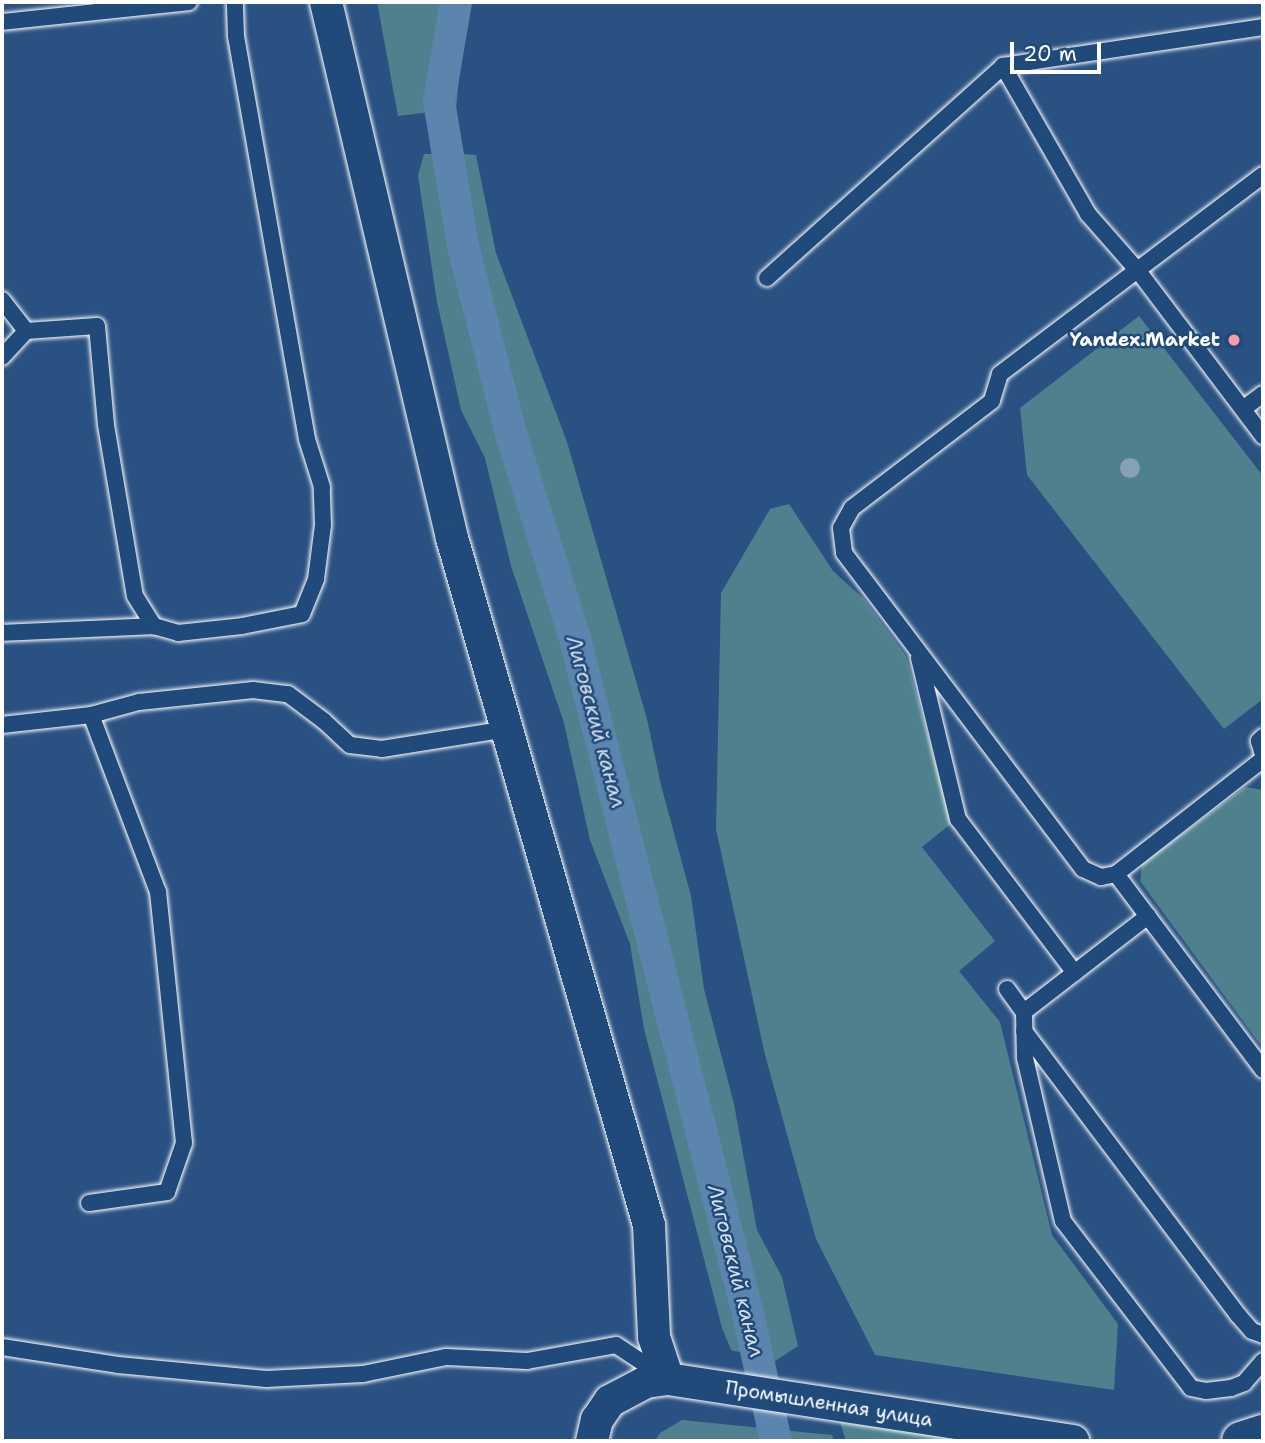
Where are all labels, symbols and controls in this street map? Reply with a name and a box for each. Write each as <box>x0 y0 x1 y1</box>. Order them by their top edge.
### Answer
scale bar <box>1013 28 1104 72</box>
text: 20 m <box>1023 40 1077 68</box>
place label: Yandex.Market <box>1070 329 1220 351</box>
marker: Yandex.Market <box>1226 332 1242 348</box>
water label: Лиговский канал <box>561 633 631 811</box>
water label: Лиговский канал <box>702 1182 770 1360</box>
street label: Промышленная улица <box>724 1376 934 1432</box>

